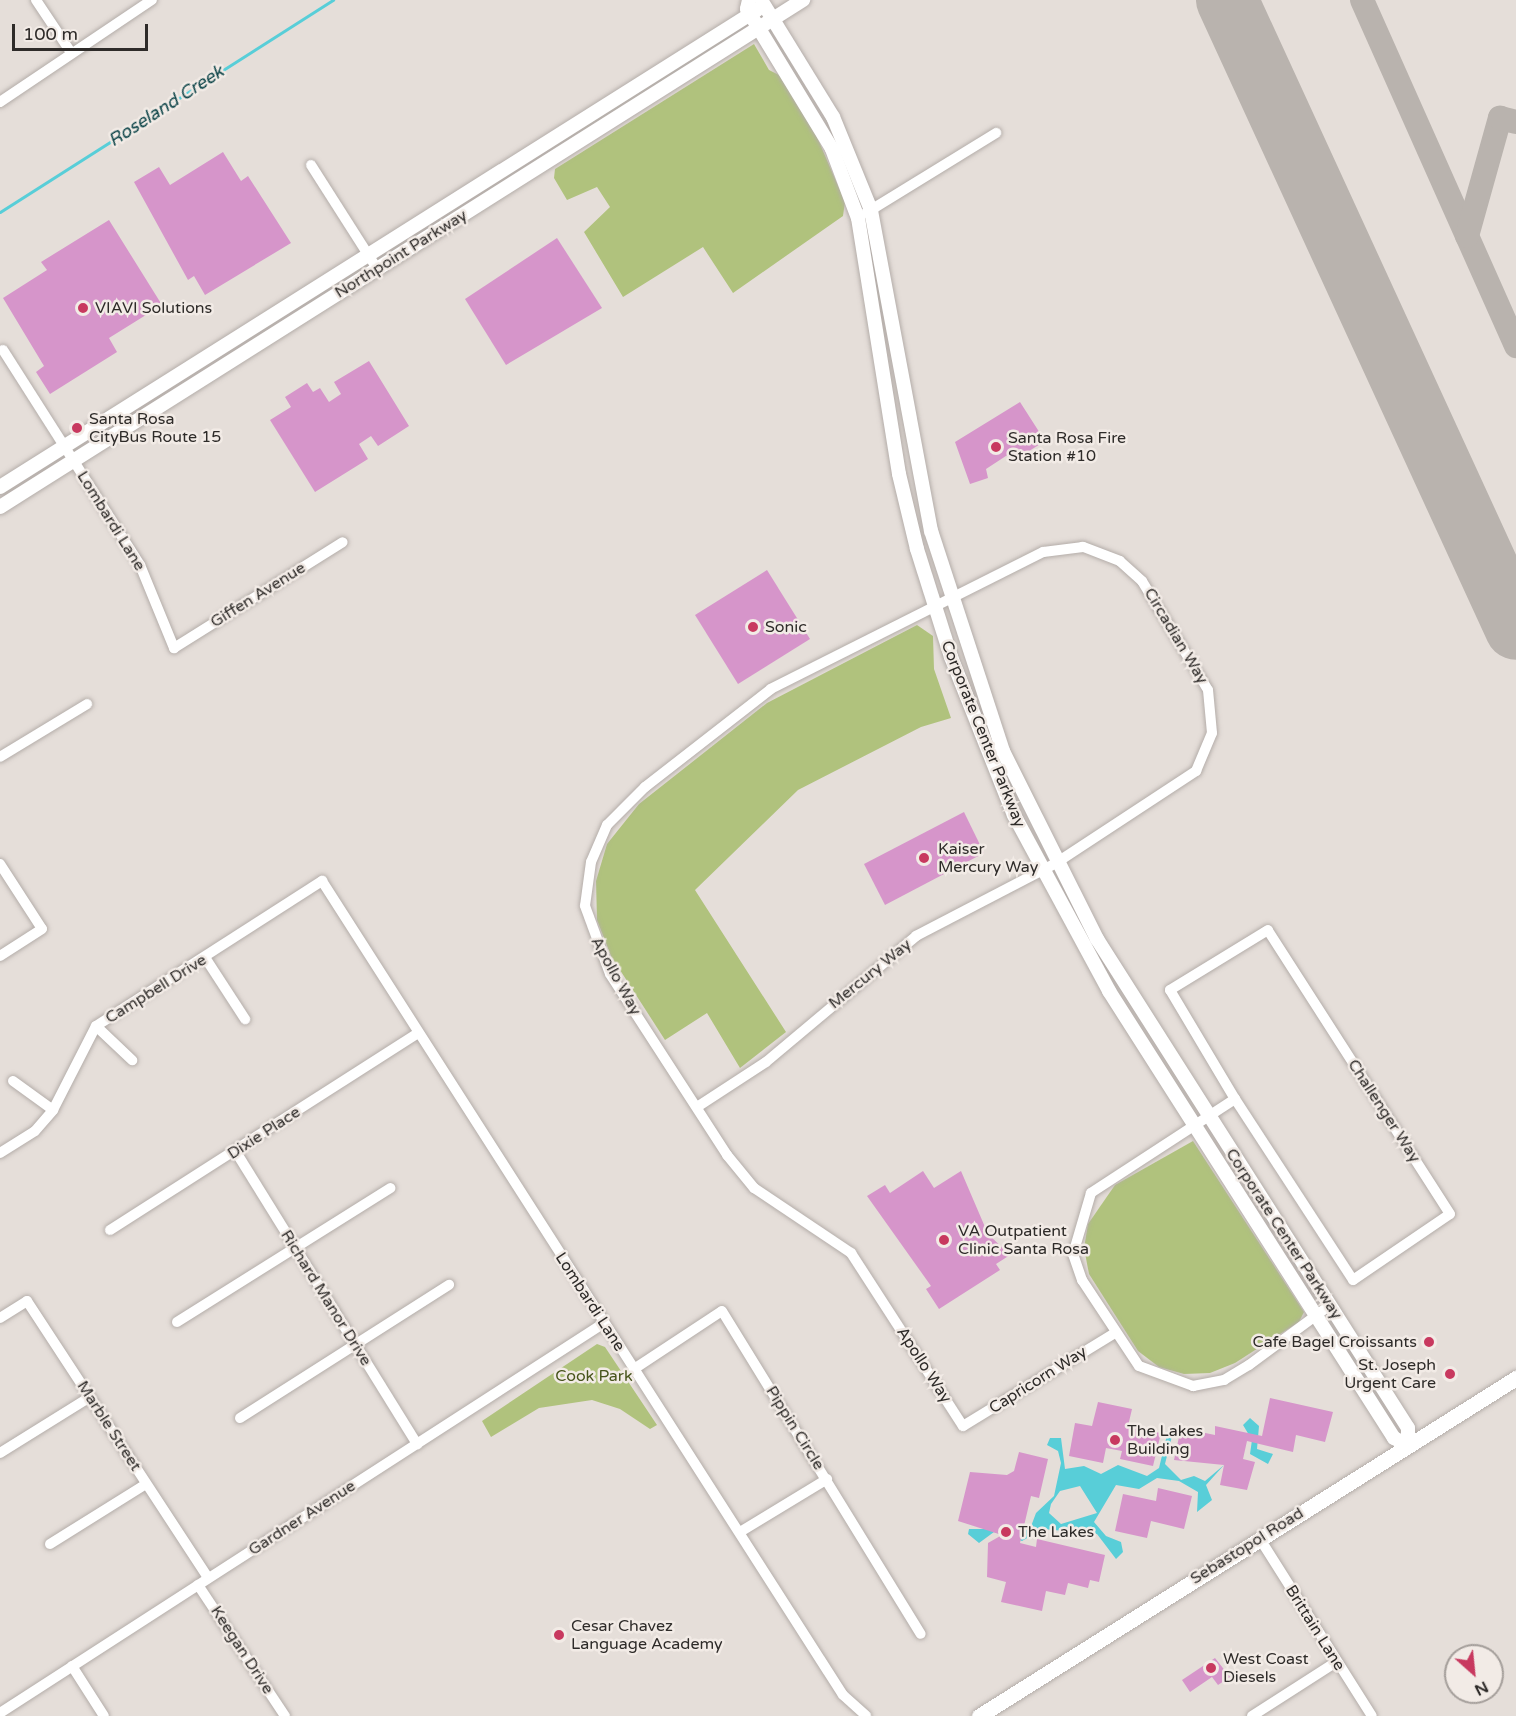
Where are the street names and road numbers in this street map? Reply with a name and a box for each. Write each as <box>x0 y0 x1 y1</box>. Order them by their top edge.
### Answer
street label: Northpoint Parkway <box>331 206 471 302</box>
street label: Lombardi Lane <box>73 468 149 574</box>
street label: Giffen Avenue <box>207 558 309 632</box>
street label: Circadian Way <box>1140 585 1212 687</box>
street label: Corporate Center Parkway <box>937 638 1029 830</box>
street label: Apollo Way <box>587 934 645 1018</box>
street label: Mercury Way <box>825 935 915 1013</box>
street label: Campbell Drive <box>102 950 210 1028</box>
street label: Challenger Way <box>1344 1056 1424 1166</box>
street label: Dixie Place <box>224 1102 304 1164</box>
street label: Corporate Center Parkway <box>1222 1145 1346 1323</box>
street label: Richard Manor Drive <box>276 1227 376 1369</box>
street label: Lombardi Lane <box>551 1249 629 1355</box>
street label: Apollo Way <box>892 1324 956 1406</box>
street label: Capricorn Way <box>986 1342 1090 1418</box>
street label: Marble Street <box>73 1377 145 1475</box>
street label: Pippin Circle <box>762 1383 828 1473</box>
street label: Gardner Avenue <box>245 1476 359 1560</box>
street label: Sebastopol Road <box>1187 1504 1307 1588</box>
street label: Brittain Lane <box>1281 1582 1349 1674</box>
street label: Keegan Drive <box>206 1602 278 1698</box>

